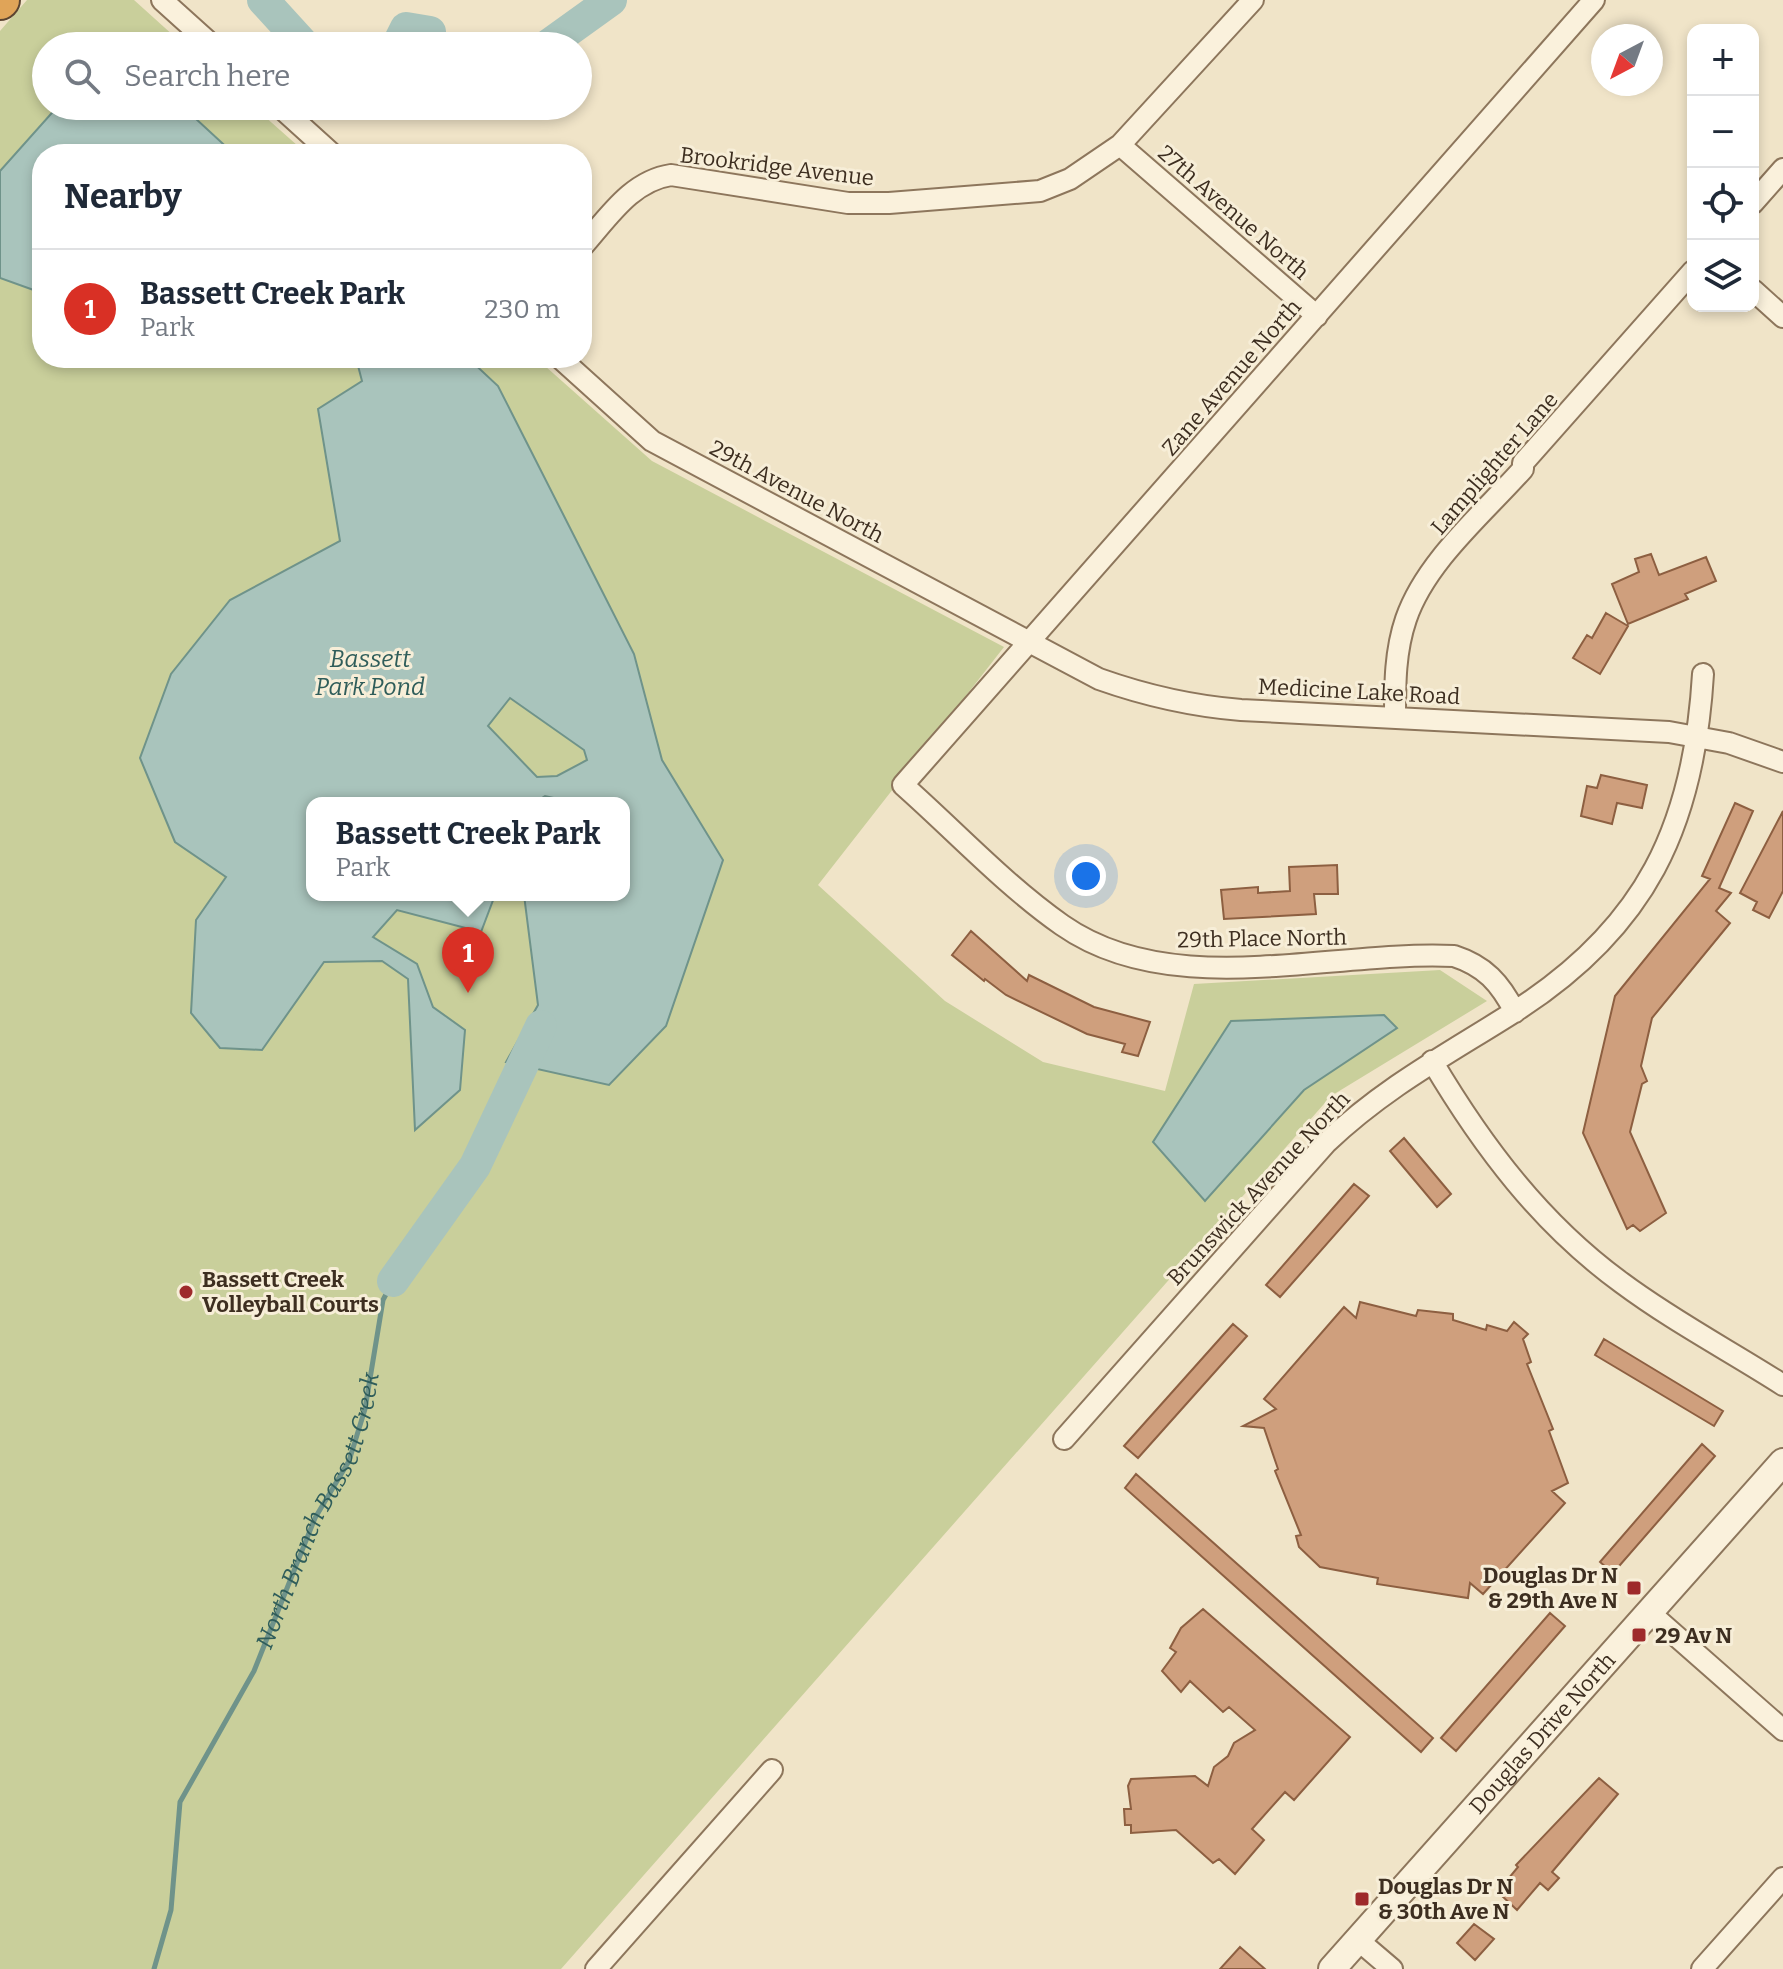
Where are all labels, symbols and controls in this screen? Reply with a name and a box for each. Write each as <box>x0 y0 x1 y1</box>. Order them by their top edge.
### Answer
north arrow <box>1591 24 1663 96</box>
map controls <box>1687 24 1759 312</box>
button: + <box>1687 24 1759 96</box>
search box <box>32 32 592 120</box>
icon: search <box>60 54 104 98</box>
text: Search here <box>124 58 291 94</box>
button: − <box>1687 96 1759 168</box>
street label: 27th Avenue North <box>1153 139 1315 285</box>
street label: Brookridge Avenue <box>678 141 875 192</box>
button: locate <box>1687 168 1759 240</box>
text: Nearby <box>64 176 182 217</box>
button: layers <box>1687 240 1759 312</box>
text: Bassett Creek Park <box>140 276 405 312</box>
street label: Zane Avenue North <box>1156 293 1307 461</box>
text: 1 <box>84 294 96 325</box>
text: 230 m <box>484 294 560 325</box>
text: Park <box>140 312 195 343</box>
street label: Lamplighter Lane <box>1425 386 1564 540</box>
street label: 29th Avenue North <box>705 434 889 549</box>
water label: Bassett Park Pond <box>315 645 425 701</box>
street label: Medicine Lake Road <box>1257 673 1461 710</box>
popup <box>306 797 630 901</box>
text: Bassett Creek Park <box>335 816 601 852</box>
text: Park <box>335 852 390 883</box>
your location <box>1066 856 1106 896</box>
street label: 29th Place North <box>1177 924 1347 953</box>
pin: 1 <box>442 927 494 993</box>
street label: Brunswick Avenue North <box>1161 1085 1356 1291</box>
place label: Bassett Creek Volleyball Courts <box>202 1266 379 1318</box>
marker: Bassett Creek Volleyball Courts <box>177 1283 195 1301</box>
water label: North Branch Bassett Creek <box>250 1369 385 1653</box>
place label: Douglas Dr N & 29th Ave N <box>1483 1562 1618 1614</box>
marker: Douglas Dr N & 29th Ave N <box>1625 1579 1643 1597</box>
place label: 29 Av N <box>1655 1622 1732 1649</box>
marker: 29 Av N <box>1630 1626 1648 1644</box>
street label: Douglas Drive North <box>1464 1647 1621 1819</box>
place label: Douglas Dr N & 30th Ave N <box>1378 1873 1513 1925</box>
marker: Douglas Dr N & 30th Ave N <box>1353 1890 1371 1908</box>

